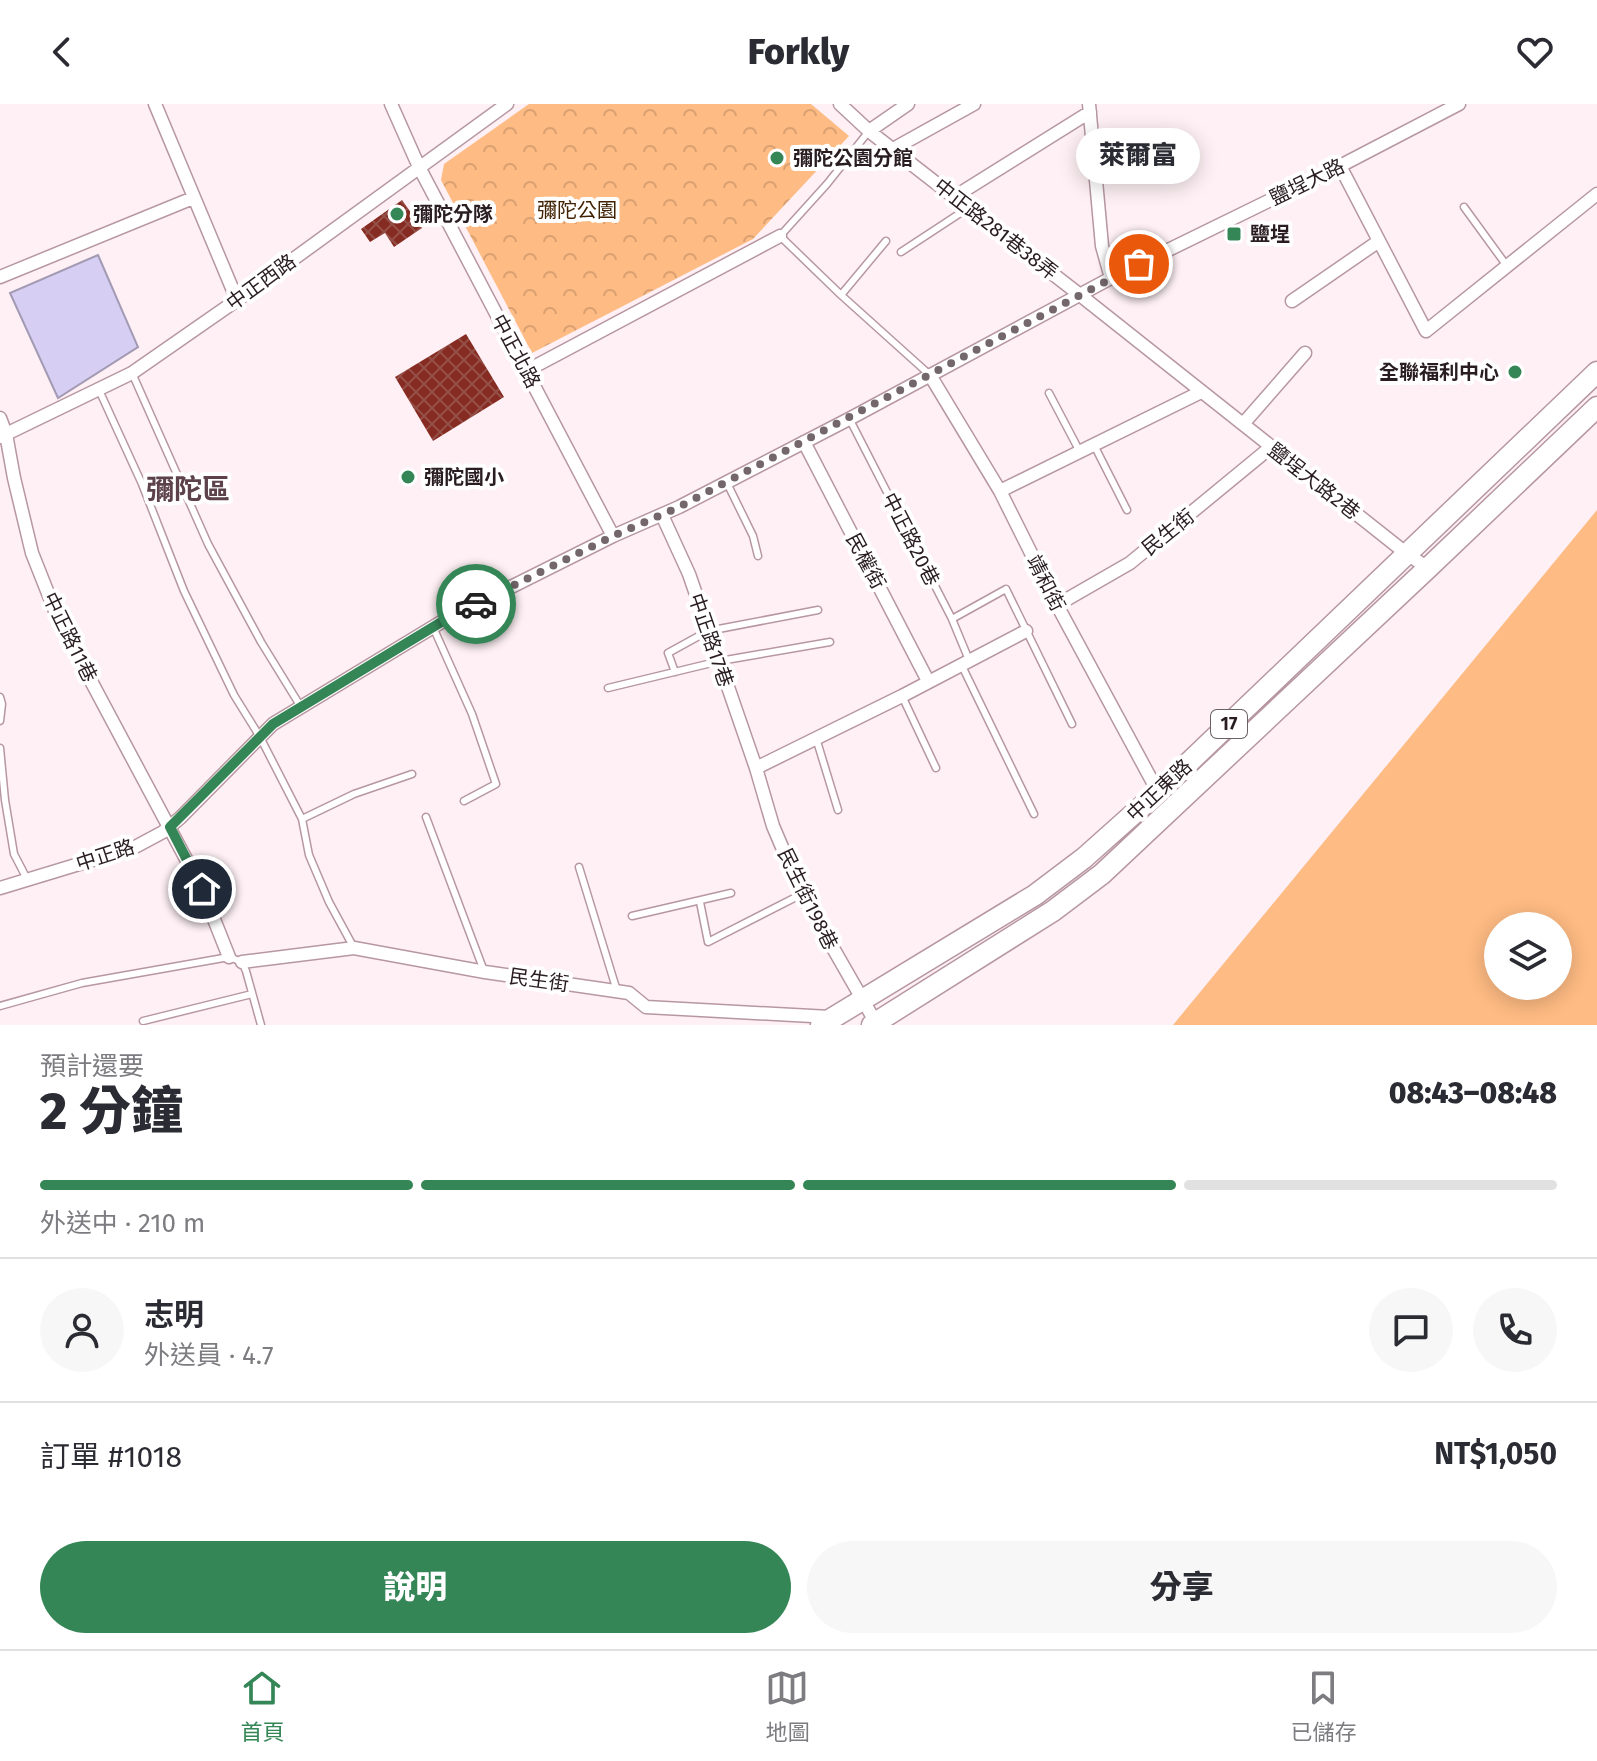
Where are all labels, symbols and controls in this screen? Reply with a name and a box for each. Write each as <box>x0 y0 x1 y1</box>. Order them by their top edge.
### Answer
icon: back <box>40 30 84 74</box>
text: Forkly <box>748 30 849 74</box>
icon: heart <box>1513 30 1557 74</box>
callout: 萊爾富 <box>1077 128 1201 184</box>
text: 萊爾富 <box>1099 140 1177 171</box>
place label: 彌陀公園分館 <box>793 146 913 170</box>
marker: 彌陀公園分館 <box>768 149 786 167</box>
street label: 鹽埕大路 <box>1266 154 1348 210</box>
street label: 中正路281巷38弄 <box>930 173 1062 285</box>
park label: 彌陀公園 <box>537 198 617 222</box>
place label: 彌陀分隊 <box>413 202 493 226</box>
marker: 彌陀分隊 <box>388 205 406 223</box>
place label: 鹽埕 <box>1250 222 1290 246</box>
marker: 鹽埕 <box>1225 225 1243 243</box>
pin <box>1105 230 1173 298</box>
icon: bag <box>1117 242 1161 286</box>
street label: 中正西路 <box>222 249 300 315</box>
street label: 中正北路 <box>487 310 545 392</box>
place label: 全聯福利中心 <box>1379 360 1499 384</box>
marker: 全聯福利中心 <box>1506 363 1524 381</box>
street label: 鹽埕大路2巷 <box>1263 438 1365 524</box>
place label: 彌陀國小 <box>424 465 504 489</box>
marker: 彌陀國小 <box>399 468 417 486</box>
district label: 彌陀區 <box>146 473 230 506</box>
street label: 中正路20巷 <box>877 489 945 589</box>
street label: 民生街 <box>1137 504 1199 560</box>
street label: 民權街 <box>841 529 891 593</box>
street label: 靖和街 <box>1022 551 1070 615</box>
courier <box>436 564 516 644</box>
icon: car <box>454 582 498 626</box>
street label: 中正路11巷 <box>38 588 102 686</box>
street label: 中正路17巷 <box>684 590 738 690</box>
road number: 17 <box>1211 710 1247 738</box>
street label: 中正東路 <box>1122 754 1196 826</box>
street label: 中正路 <box>73 834 137 876</box>
street label: 民生街198巷 <box>773 844 843 954</box>
pin <box>168 855 236 923</box>
icon: home <box>180 867 224 911</box>
map controls <box>1484 912 1572 1000</box>
button: layers <box>1484 912 1572 1000</box>
street label: 民生街 <box>508 964 570 996</box>
text: 預計還要 <box>40 1051 144 1082</box>
text: 08:43–08:48 <box>1389 1075 1557 1111</box>
text: 2 分鐘 <box>40 1080 183 1143</box>
text: 外送中 · 210 m <box>40 1208 205 1239</box>
button: person <box>40 1288 124 1372</box>
button: chat <box>1369 1288 1453 1372</box>
button: phone <box>1473 1288 1557 1372</box>
text: 志明 <box>144 1297 204 1333</box>
text: 外送員 · 4.7 <box>144 1340 274 1371</box>
text: NT$1,050 <box>1434 1436 1557 1472</box>
text: 訂單 #1018 <box>40 1439 182 1475</box>
button: 說明 <box>40 1541 791 1633</box>
button: 分享 <box>807 1541 1557 1633</box>
tab: 首頁 <box>240 1666 285 1746</box>
tab: 地圖 <box>765 1666 810 1746</box>
tab: 已儲存 <box>1290 1666 1357 1746</box>

